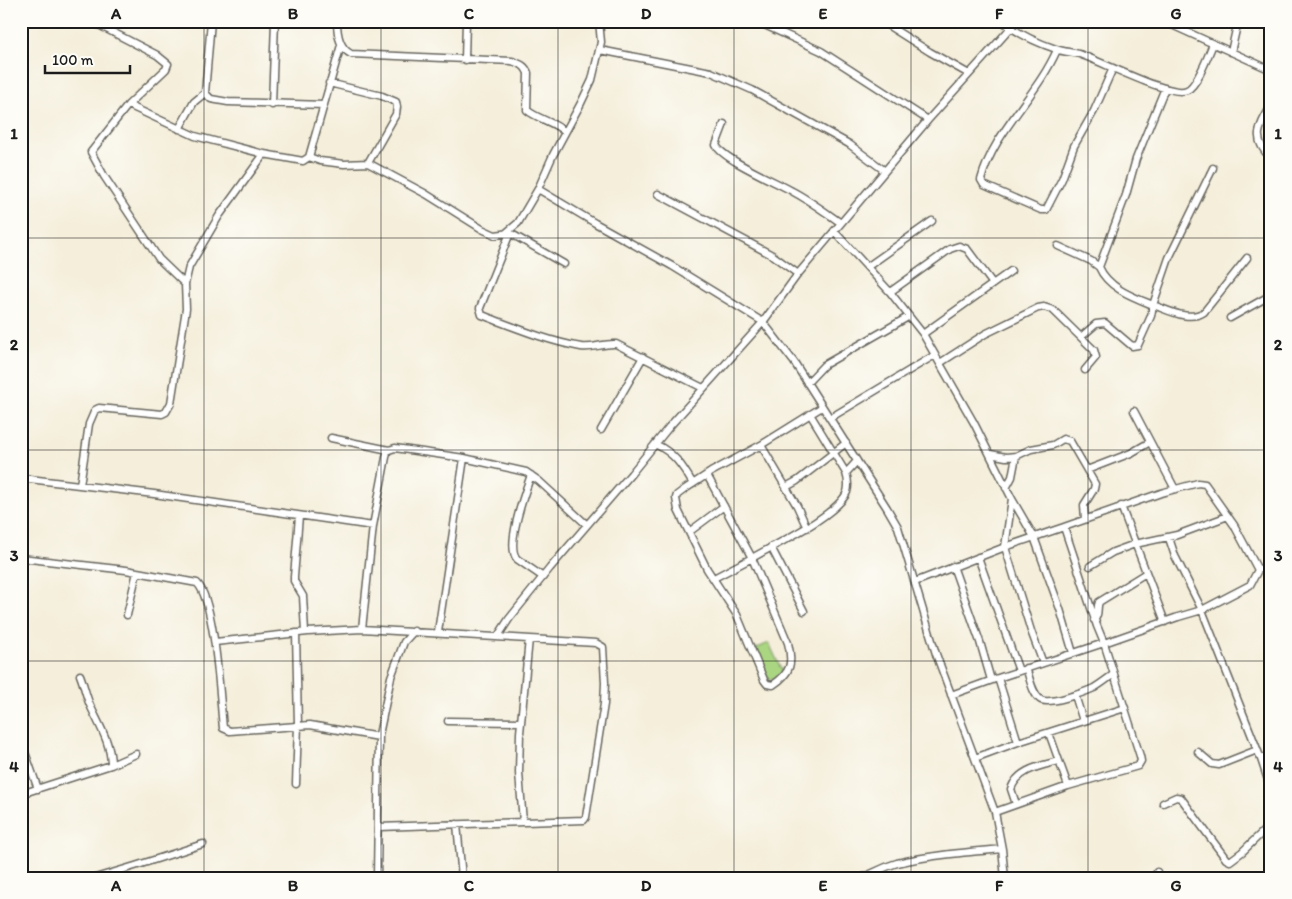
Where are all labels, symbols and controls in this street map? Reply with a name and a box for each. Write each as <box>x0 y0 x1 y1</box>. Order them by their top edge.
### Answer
text: A <box>110 4 122 23</box>
text: B <box>288 4 299 23</box>
text: C <box>464 4 475 23</box>
text: D <box>641 4 652 23</box>
text: E <box>819 4 828 23</box>
text: F <box>995 4 1004 23</box>
text: G <box>1170 4 1182 23</box>
scale bar <box>45 42 130 74</box>
text: 100 m <box>52 51 94 69</box>
text: 1 <box>10 124 18 143</box>
text: 1 <box>1274 124 1282 143</box>
text: 2 <box>10 335 19 354</box>
text: 2 <box>1274 335 1283 354</box>
text: 3 <box>10 546 19 565</box>
text: 3 <box>1274 546 1283 565</box>
text: 4 <box>9 757 19 776</box>
text: 4 <box>1273 757 1283 776</box>
text: A <box>110 876 122 895</box>
text: B <box>288 876 299 895</box>
text: C <box>464 876 475 895</box>
text: D <box>641 876 652 895</box>
text: E <box>819 876 828 895</box>
text: F <box>995 876 1004 895</box>
text: G <box>1170 876 1182 895</box>

